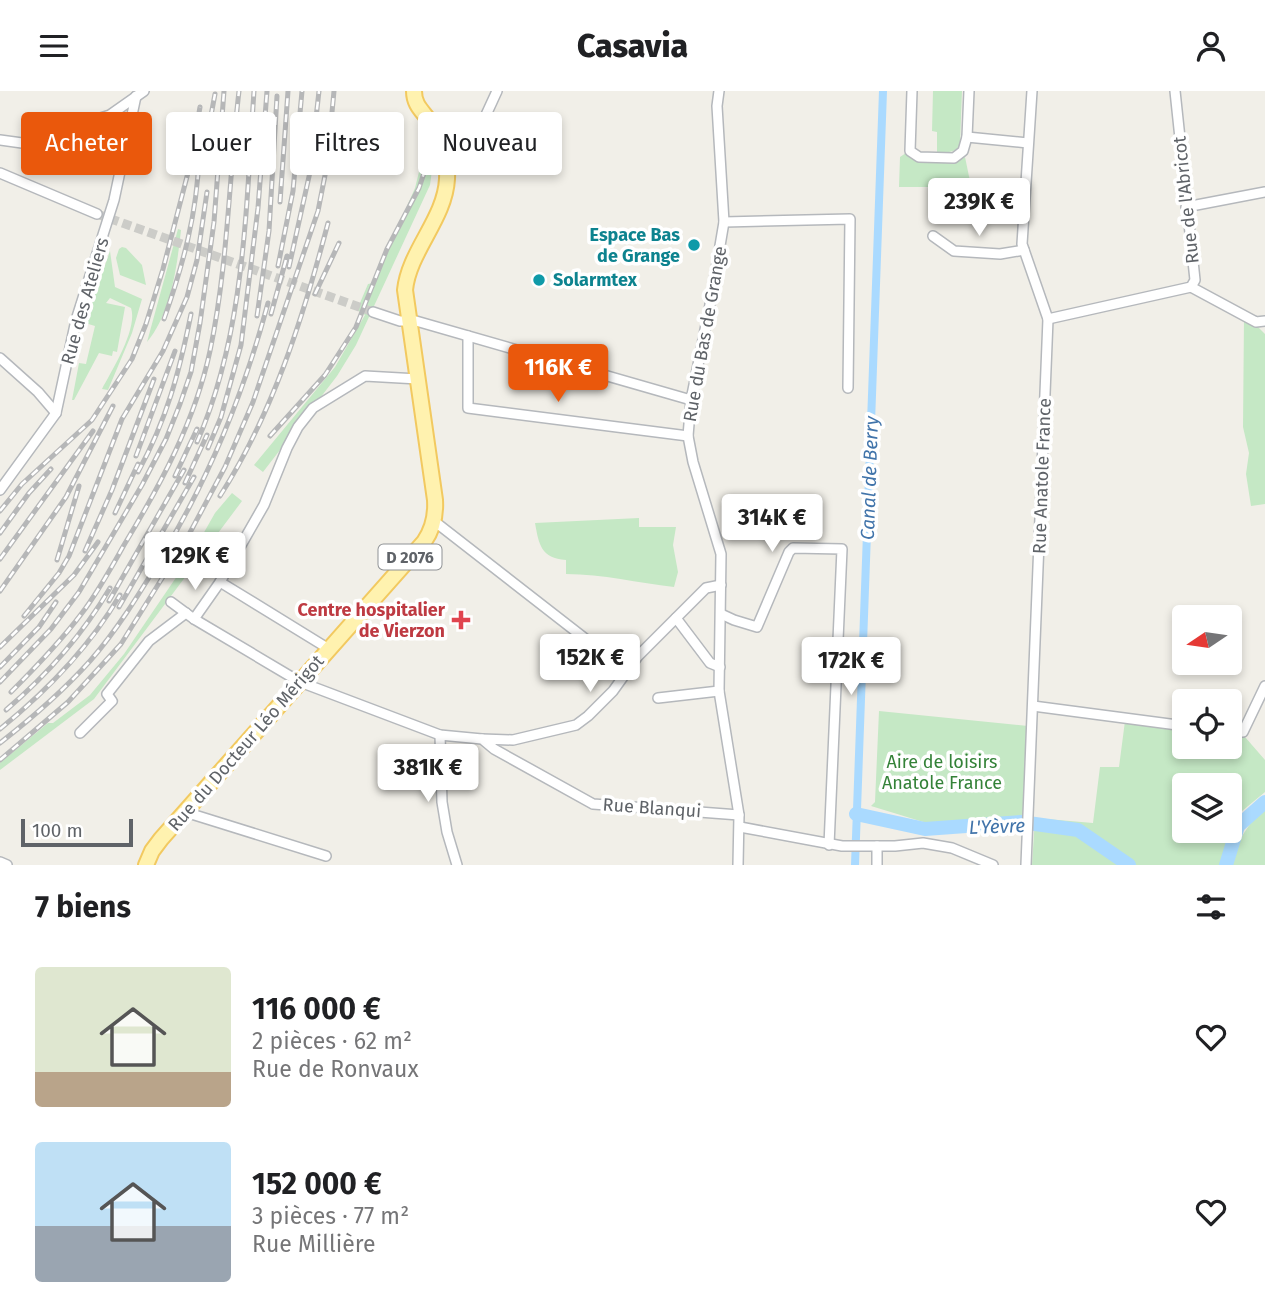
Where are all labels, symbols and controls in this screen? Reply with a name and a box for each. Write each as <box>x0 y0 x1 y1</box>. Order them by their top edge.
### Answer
icon: menu <box>35 27 73 65</box>
text: Casavia <box>577 27 688 65</box>
icon: person <box>1192 27 1230 65</box>
chip: Acheter <box>21 112 152 175</box>
chip: Louer <box>166 112 276 175</box>
chip: Filtres <box>290 112 404 175</box>
chip: Nouveau <box>418 112 562 175</box>
street label: Rue de l'Abricot <box>1168 135 1204 265</box>
pin: 239K € <box>922 179 1036 238</box>
text: 239K € <box>944 187 1014 215</box>
place label: Espace Bas de Grange <box>590 224 680 267</box>
street label: Rue des Ateliers <box>56 235 114 367</box>
marker: Espace Bas de Grange <box>686 237 702 253</box>
street label: Rue du Bas de Grange <box>679 244 731 424</box>
place label: Solarmtex <box>553 269 638 291</box>
marker: Solarmtex <box>531 272 547 288</box>
pin: 116K € <box>501 345 615 404</box>
text: 116K € <box>524 353 592 381</box>
street label: Rue Anatole France <box>1028 398 1056 554</box>
water label: Canal de Berry <box>856 415 883 540</box>
pin: 314K € <box>715 495 829 554</box>
text: 314K € <box>738 503 806 531</box>
pin: 129K € <box>138 533 252 592</box>
text: 129K € <box>161 541 229 569</box>
road number: D 2076 <box>378 544 442 569</box>
place label: Centre hospitalier de Vierzon <box>297 599 446 642</box>
north arrow <box>1172 605 1242 675</box>
map controls <box>1172 605 1242 843</box>
marker: Centre hospitalier de Vierzon <box>451 610 471 630</box>
pin: 152K € <box>533 635 647 694</box>
pin: 172K € <box>794 637 908 697</box>
text: 152K € <box>556 643 624 671</box>
text: 172K € <box>818 646 884 674</box>
street label: Rue du Docteur Léo Mérigot <box>163 650 329 836</box>
button: locate <box>1172 689 1242 759</box>
pin: 381K € <box>371 745 485 804</box>
park label: Aire de loisirs Anatole France <box>882 751 1002 794</box>
text: 381K € <box>394 753 462 781</box>
button: layers <box>1172 773 1242 843</box>
street label: Rue Blanqui <box>602 794 702 822</box>
water label: L'Yèvre <box>968 814 1026 839</box>
scale bar <box>21 816 133 848</box>
text: 100 m <box>32 819 83 842</box>
icon: filters <box>1192 888 1230 926</box>
text: 7 biens <box>35 889 131 925</box>
text: 116 000 € <box>252 991 381 1027</box>
icon: home <box>91 995 175 1079</box>
icon: heart <box>1192 1018 1230 1056</box>
text: 2 pièces · 62 m² <box>252 1027 412 1055</box>
text: Rue de Ronvaux <box>252 1055 419 1083</box>
text: 152 000 € <box>252 1166 382 1202</box>
icon: home <box>91 1170 175 1254</box>
icon: heart <box>1192 1193 1230 1231</box>
text: 3 pièces · 77 m² <box>252 1202 409 1230</box>
text: Rue Millière <box>252 1230 376 1258</box>

